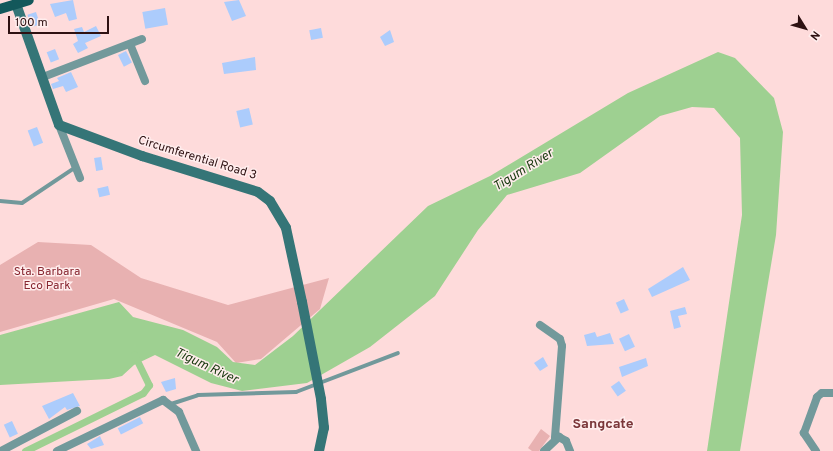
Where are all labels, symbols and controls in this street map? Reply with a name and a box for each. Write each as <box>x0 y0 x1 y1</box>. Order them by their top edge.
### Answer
scale bar <box>10 8 111 34</box>
north arrow <box>785 8 825 48</box>
text: 100 m <box>15 15 48 31</box>
text: N <box>807 28 823 43</box>
street label: Circumferential Road 3 <box>136 134 258 184</box>
water label: Tigum River <box>491 146 557 196</box>
park label: Sta. Barbara Eco Park <box>14 266 80 294</box>
water label: Tigum River <box>172 346 240 388</box>
district label: Sangcate <box>572 417 634 433</box>

